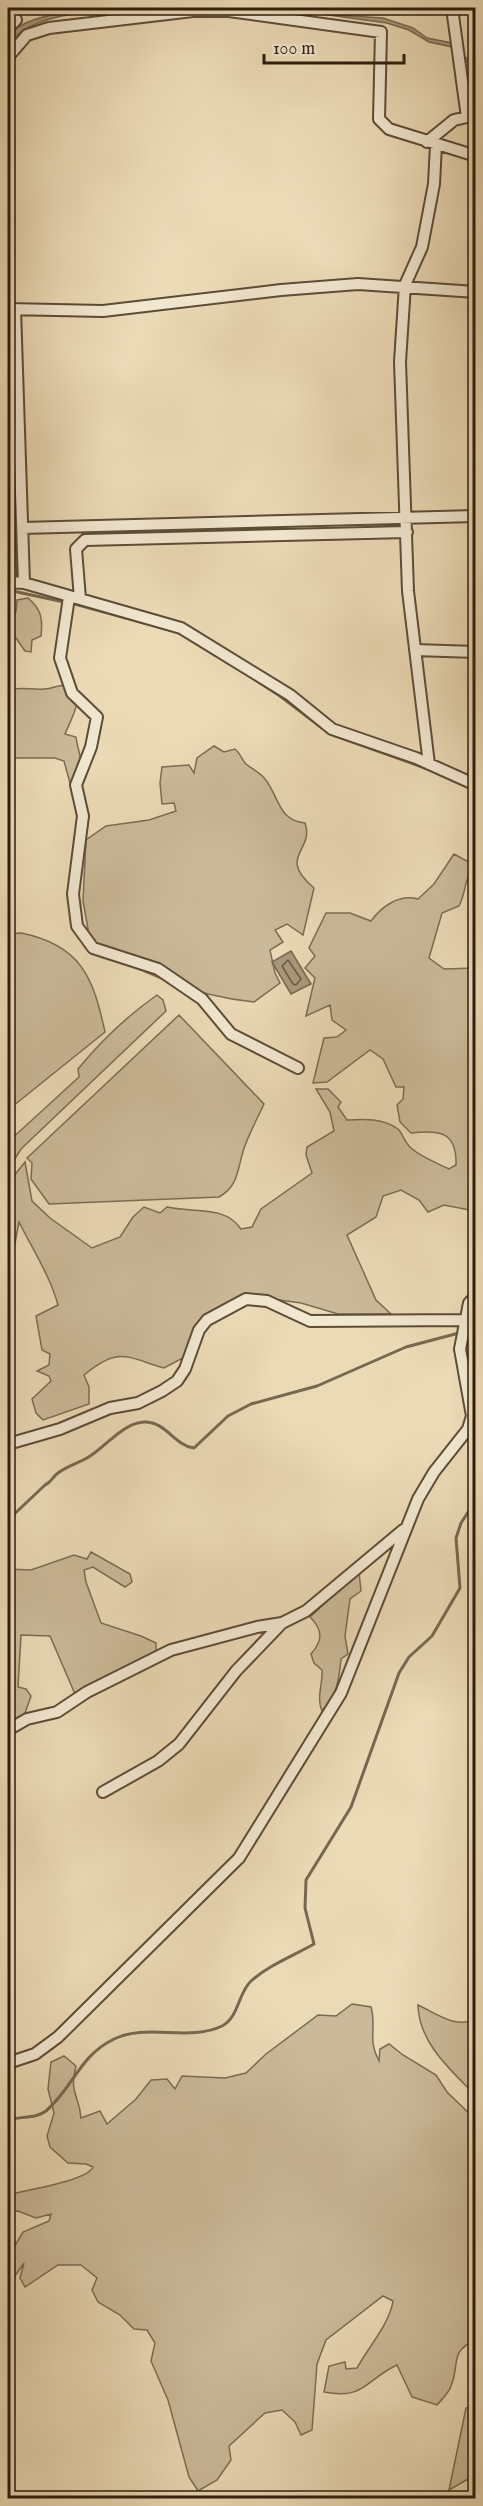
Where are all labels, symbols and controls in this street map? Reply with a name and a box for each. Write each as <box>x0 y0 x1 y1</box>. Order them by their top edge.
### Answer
scale bar <box>264 27 404 65</box>
text: 100 m <box>273 38 315 61</box>

